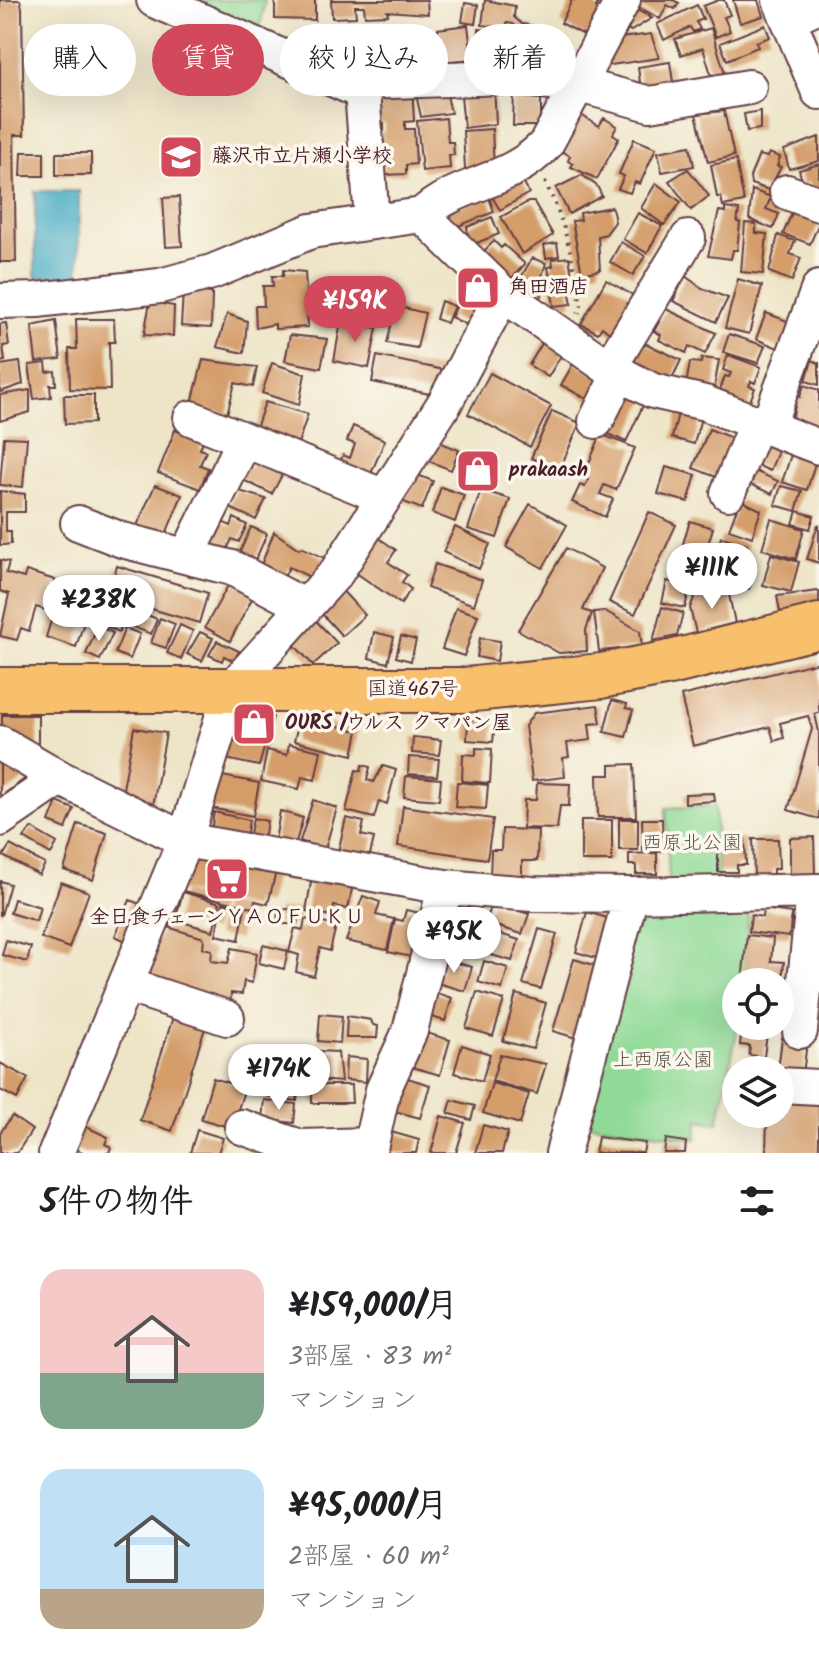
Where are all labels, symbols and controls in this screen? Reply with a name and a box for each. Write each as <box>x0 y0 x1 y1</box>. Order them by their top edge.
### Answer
chip: 購入 <box>24 24 136 96</box>
chip: 賃貸 <box>152 24 264 96</box>
chip: 絞り込み <box>280 24 448 96</box>
chip: 新着 <box>464 24 576 96</box>
school or university icon: 藤沢市立片瀬小学校 <box>157 133 205 181</box>
place label: 藤沢市立片瀬小学校 <box>212 141 392 173</box>
shop icon: 角田酒店 <box>454 264 502 312</box>
place label: 角田酒店 <box>509 272 589 304</box>
pin: ¥159K <box>299 276 411 344</box>
text: ¥159K <box>322 281 388 323</box>
shop icon: prakaash <box>454 447 502 495</box>
place label: prakaash <box>508 455 588 487</box>
pin: ¥111K <box>656 543 768 611</box>
text: ¥111K <box>684 548 740 590</box>
pin: ¥238K <box>43 575 155 643</box>
text: ¥238K <box>61 580 137 622</box>
street label: 国道467号 <box>367 674 459 706</box>
shop icon: OURS /ウルス クマパン屋 <box>230 700 278 748</box>
place label: OURS /ウルス クマパン屋 <box>285 708 512 740</box>
park label: 西原北公園 <box>642 828 742 860</box>
supermarket icon: 全日食チェーンＹＡＯＦＵＫＵ <box>203 855 251 903</box>
place label: 全日食チェーンＹＡＯＦＵＫＵ <box>89 902 365 934</box>
pin: ¥95K <box>407 907 501 975</box>
text: ¥95K <box>425 912 483 954</box>
map controls <box>722 968 794 1128</box>
button: locate <box>722 968 794 1040</box>
pin: ¥174K <box>223 1044 335 1112</box>
park label: 上西原公園 <box>613 1045 713 1077</box>
text: ¥174K <box>246 1049 312 1091</box>
button: layers <box>722 1056 794 1128</box>
text: 5件の物件 <box>40 1176 193 1230</box>
icon: filters <box>735 1179 779 1223</box>
text: ¥159,000/月 <box>288 1280 458 1334</box>
icon: home <box>104 1301 200 1397</box>
text: 3部屋 · 83 m² <box>288 1336 452 1378</box>
text: マンション <box>288 1380 417 1422</box>
text: ¥95,000/月 <box>288 1480 448 1534</box>
icon: home <box>104 1501 200 1597</box>
text: 2部屋 · 60 m² <box>288 1536 449 1578</box>
text: マンション <box>288 1580 417 1622</box>

